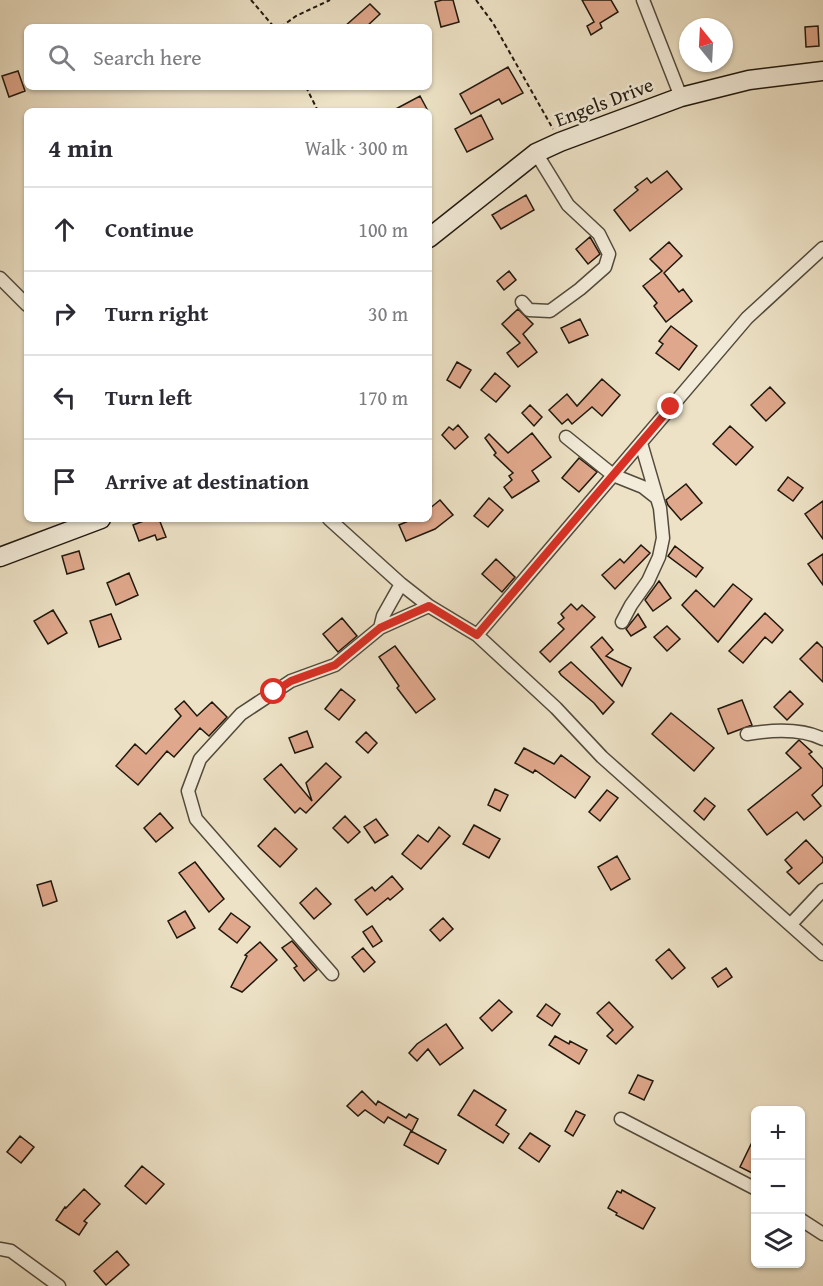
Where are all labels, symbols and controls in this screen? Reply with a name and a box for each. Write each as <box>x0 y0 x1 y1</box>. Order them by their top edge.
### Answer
north arrow <box>679 18 733 72</box>
search box <box>24 24 432 90</box>
icon: search <box>45 41 78 74</box>
text: Search here <box>93 41 202 73</box>
street label: Engels Drive <box>550 69 657 134</box>
text: 4 min <box>48 128 113 167</box>
text: Walk · 300 m <box>305 133 408 162</box>
icon: ahead <box>48 213 81 246</box>
text: Continue <box>105 213 194 245</box>
text: 100 m <box>358 215 408 244</box>
icon: right <box>48 297 81 330</box>
text: Turn right <box>105 297 208 329</box>
text: 30 m <box>368 299 408 328</box>
icon: left <box>48 381 81 414</box>
text: Turn left <box>105 381 192 413</box>
text: 170 m <box>358 383 408 412</box>
route end <box>657 393 683 419</box>
icon: arrive <box>48 465 81 498</box>
text: Arrive at destination <box>105 465 309 497</box>
route start <box>260 678 286 704</box>
map controls <box>751 1106 805 1268</box>
button: + <box>751 1106 805 1160</box>
button: − <box>751 1160 805 1214</box>
button: layers <box>751 1214 805 1268</box>

